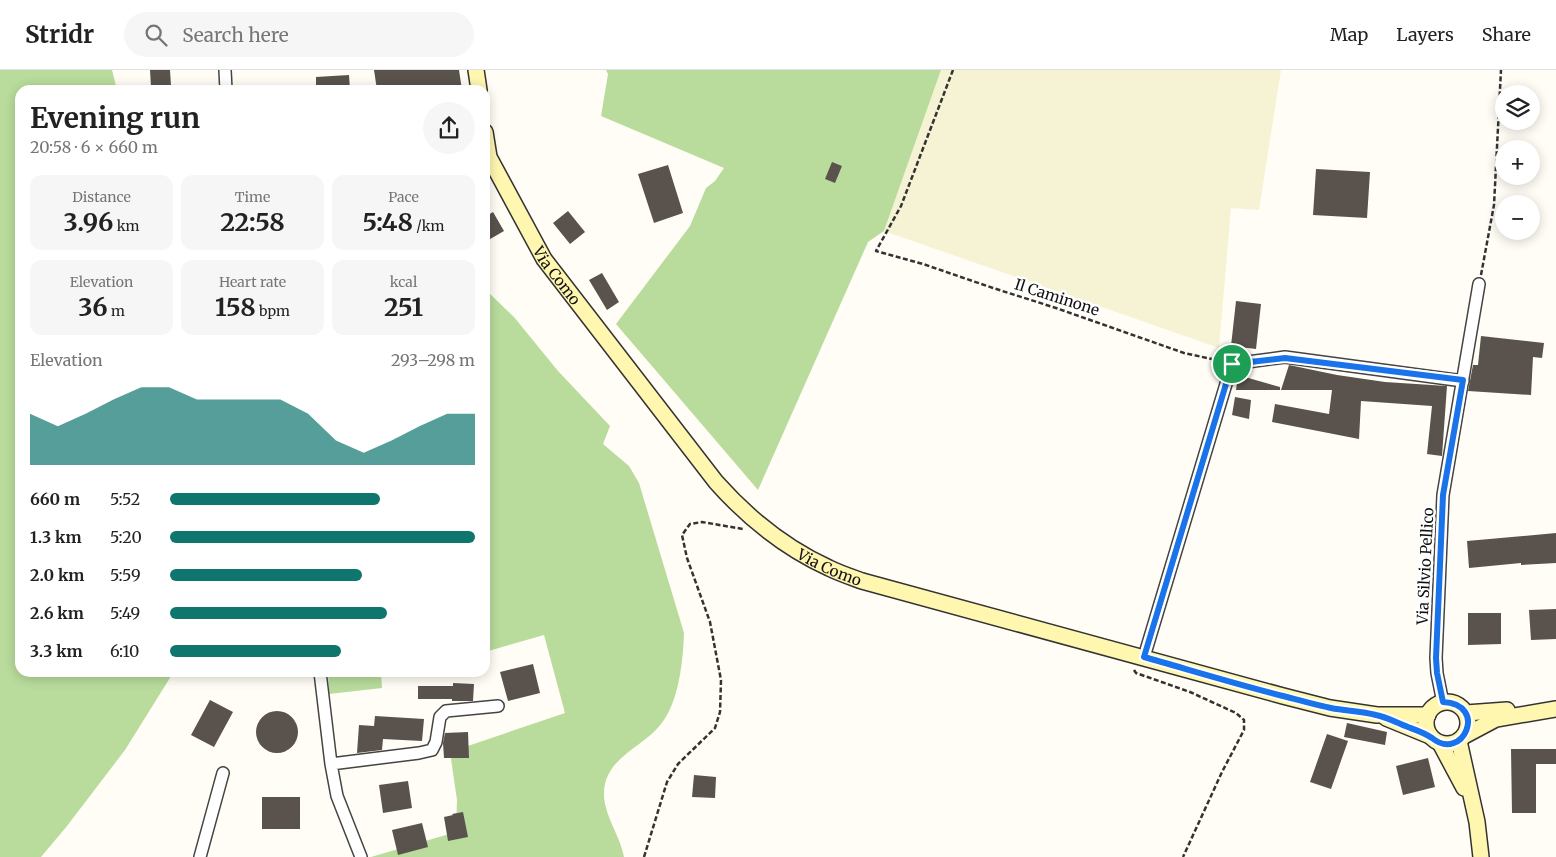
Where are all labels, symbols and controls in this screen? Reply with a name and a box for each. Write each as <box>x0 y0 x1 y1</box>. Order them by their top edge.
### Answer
search box <box>124 12 474 57</box>
text: Stridr <box>25 19 94 50</box>
icon: search <box>142 21 170 49</box>
text: Search here <box>182 23 289 47</box>
text: Map <box>1330 23 1368 46</box>
text: Layers <box>1396 23 1454 46</box>
text: Share <box>1482 23 1531 46</box>
map controls <box>1495 85 1540 240</box>
button: layers <box>1495 85 1540 130</box>
text: Evening run <box>30 100 200 136</box>
button: share <box>423 102 475 154</box>
text: 20:58 · 6 × 660 m <box>30 137 158 157</box>
button: + <box>1495 140 1540 185</box>
text: Distance <box>72 188 131 206</box>
text: Time <box>235 188 270 206</box>
text: Pace <box>388 188 419 206</box>
button: − <box>1495 195 1540 240</box>
text: 3.96 <box>64 206 113 238</box>
text: 22:58 <box>220 206 285 238</box>
text: 5:48 <box>363 206 413 238</box>
text: km <box>113 217 139 235</box>
text: /km <box>413 217 444 235</box>
street label: Via Como <box>529 242 585 309</box>
text: Elevation <box>70 273 133 291</box>
text: Heart rate <box>219 273 286 291</box>
text: kcal <box>390 273 417 291</box>
street label: Il Caminone <box>1012 274 1102 320</box>
text: 36 <box>78 291 108 323</box>
text: 158 <box>215 291 256 323</box>
text: 251 <box>384 291 423 323</box>
text: m <box>108 302 125 320</box>
text: bpm <box>256 302 290 320</box>
pin <box>1211 343 1253 385</box>
text: Elevation <box>30 350 103 370</box>
text: 293–298 m <box>391 350 475 370</box>
icon: arrive <box>1218 350 1246 378</box>
text: 660 m <box>30 489 80 509</box>
text: 5:52 <box>110 489 140 509</box>
street label: Via Silvio Pellico <box>1412 507 1438 626</box>
text: 1.3 km <box>30 527 82 547</box>
text: 5:20 <box>110 527 142 547</box>
street label: Via Como <box>793 543 864 590</box>
text: 2.0 km <box>30 565 84 585</box>
text: 5:59 <box>110 565 141 585</box>
text: 2.6 km <box>30 603 84 623</box>
text: 5:49 <box>110 603 140 623</box>
text: 3.3 km <box>30 641 83 661</box>
text: 6:10 <box>110 641 139 661</box>

